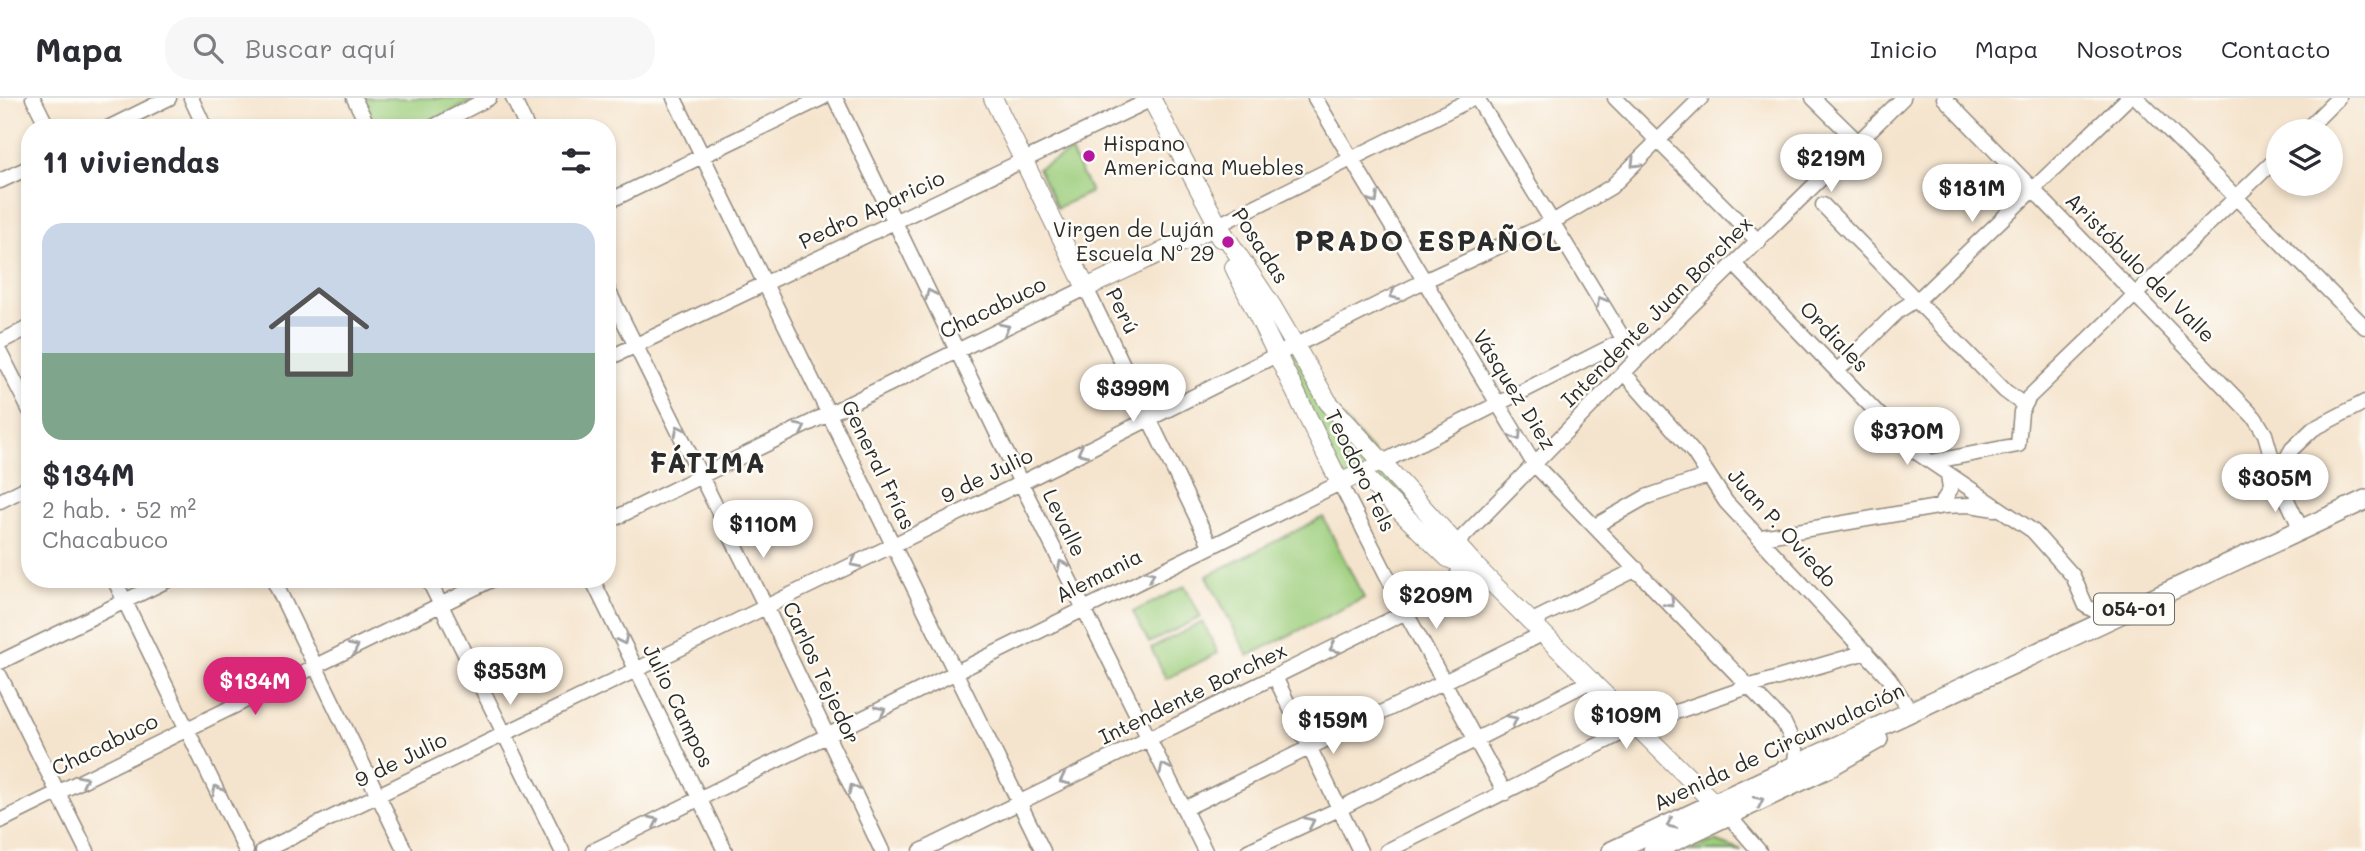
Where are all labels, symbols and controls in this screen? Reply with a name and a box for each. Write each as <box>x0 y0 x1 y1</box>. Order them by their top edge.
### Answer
search box <box>165 17 655 80</box>
text: Mapa <box>35 27 123 70</box>
icon: search <box>189 29 227 67</box>
text: Buscar aquí <box>245 31 396 65</box>
text: Inicio <box>1870 33 1937 64</box>
text: Mapa <box>1975 33 2039 64</box>
text: Nosotros <box>2077 33 2183 64</box>
text: Contacto <box>2221 33 2330 64</box>
map controls <box>2266 119 2343 196</box>
button: layers <box>2266 119 2343 196</box>
place label: Hispano Americana Muebles <box>1103 129 1304 180</box>
pin: $219M <box>1782 134 1880 194</box>
text: 11 viviendas <box>42 141 220 181</box>
icon: filters <box>557 142 595 180</box>
text: $219M <box>1796 142 1866 172</box>
marker: Hispano Americana Muebles <box>1081 148 1097 164</box>
one-way arrow <box>1631 155 1644 168</box>
street label: Pedro Aparicio <box>794 163 949 254</box>
pin: $181M <box>1923 164 2021 224</box>
text: $181M <box>1938 172 2006 202</box>
street label: Aristóbulo del Valle <box>2060 186 2222 348</box>
one-way arrow <box>1366 191 1379 204</box>
street label: Posadas <box>1227 202 1296 288</box>
street label: Intendente Juan Borchex <box>1554 209 1757 412</box>
place label: Virgen de Luján Escuela Nº 29 <box>1053 215 1214 266</box>
district label: PRADO ESPAÑOL <box>1295 222 1564 258</box>
marker: Virgen de Luján Escuela Nº 29 <box>1220 234 1236 250</box>
icon: home <box>256 269 382 395</box>
street label: Chacabuco <box>935 269 1050 344</box>
street label: Perú <box>1101 283 1146 338</box>
one-way arrow <box>1389 287 1401 301</box>
one-way arrow <box>924 289 938 301</box>
street label: Ordiales <box>1795 295 1876 377</box>
one-way arrow <box>1596 296 1609 309</box>
one-way arrow <box>998 322 1010 336</box>
street label: Vásquez Diez <box>1468 324 1563 454</box>
pin: $399M <box>1084 364 1182 424</box>
text: $399M <box>1096 372 1170 402</box>
street label: General Frías <box>836 395 922 534</box>
street label: Teodoro Fels <box>1320 405 1403 536</box>
pin: $370M <box>1858 408 1956 467</box>
text: $370M <box>1870 415 1944 445</box>
one-way arrow <box>794 422 806 436</box>
one-way arrow <box>673 425 687 437</box>
one-way arrow <box>1508 428 1521 441</box>
street label: 9 de Julio <box>936 441 1037 509</box>
district label: FÁTIMA <box>649 444 767 480</box>
one-way arrow <box>1076 444 1089 457</box>
text: $134M <box>42 454 135 494</box>
pin: $305M <box>2226 454 2324 514</box>
street label: Juan P. Oviedo <box>1723 462 1844 592</box>
text: $305M <box>2238 462 2312 492</box>
street label: Levalle <box>1037 484 1093 561</box>
text: 2 hab. · 52 m² <box>42 494 196 524</box>
pin: $110M <box>714 500 812 560</box>
text: $110M <box>729 508 797 538</box>
text: Chacabuco <box>42 524 168 554</box>
street label: Alemania <box>1050 541 1146 608</box>
one-way arrow <box>850 555 862 569</box>
one-way arrow <box>1056 560 1070 572</box>
one-way arrow <box>1143 570 1155 584</box>
pin: $209M <box>1387 572 1485 631</box>
text: $209M <box>1399 579 1473 609</box>
road number: 054-01 <box>2094 594 2174 624</box>
one-way arrow <box>1662 595 1675 608</box>
street label: Carlos Tejedor <box>778 597 867 748</box>
one-way arrow <box>614 633 628 645</box>
street label: Intendente Borchex <box>1094 635 1291 750</box>
street label: Julio Campos <box>638 639 721 772</box>
one-way arrow <box>1329 639 1341 653</box>
one-way arrow <box>347 643 359 657</box>
pin: $353M <box>461 648 559 707</box>
text: $353M <box>473 655 547 685</box>
pin: $134M <box>206 658 304 717</box>
text: $134M <box>219 665 291 695</box>
street label: Avenida de Circunvalación <box>1649 676 1908 816</box>
pin: $109M <box>1577 692 1675 751</box>
pin: $159M <box>1284 696 1382 756</box>
text: $109M <box>1590 699 1662 729</box>
text: $159M <box>1298 704 1368 734</box>
one-way arrow <box>874 705 886 719</box>
street label: Chacabuco <box>47 706 162 781</box>
one-way arrow <box>1506 714 1519 728</box>
street label: 9 de Julio <box>350 725 451 793</box>
one-way arrow <box>1159 763 1173 775</box>
one-way arrow <box>1059 772 1071 786</box>
one-way arrow <box>76 775 88 789</box>
one-way arrow <box>847 784 861 797</box>
one-way arrow <box>211 785 225 797</box>
one-way arrow <box>1752 795 1764 809</box>
one-way arrow <box>1666 815 1678 829</box>
one-way arrow <box>647 816 659 830</box>
one-way arrow <box>1303 816 1315 830</box>

